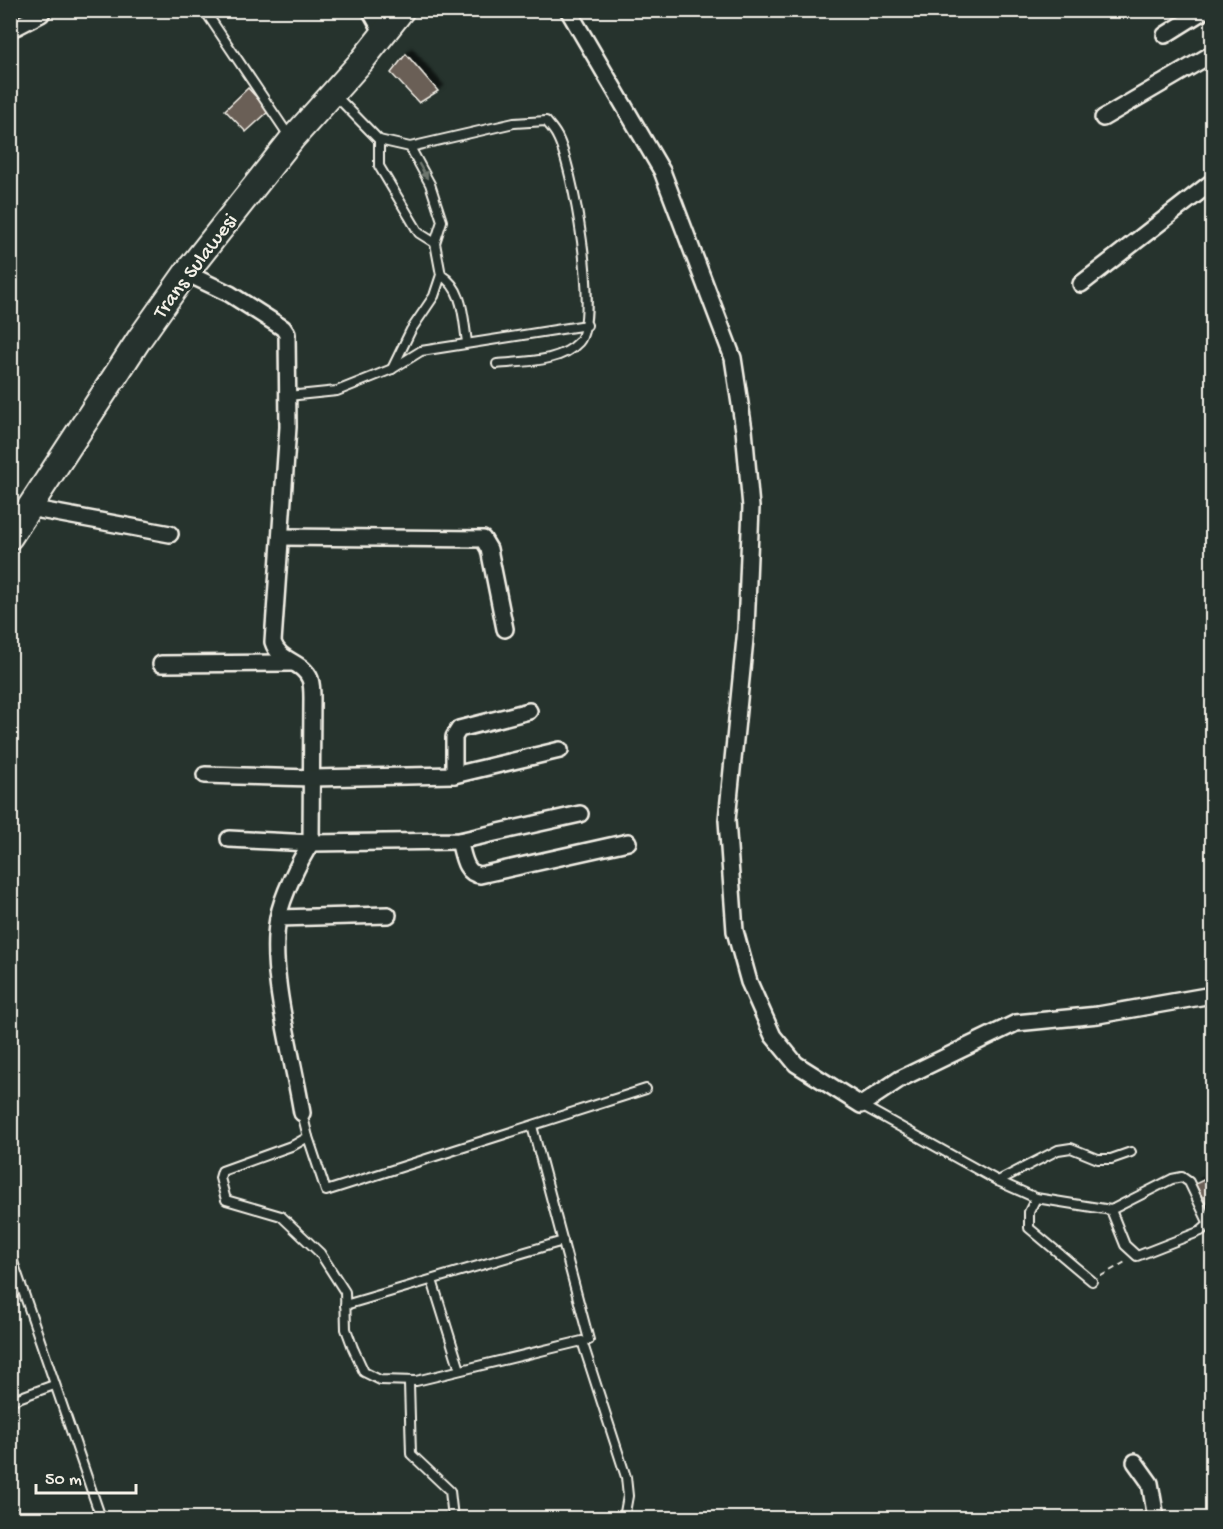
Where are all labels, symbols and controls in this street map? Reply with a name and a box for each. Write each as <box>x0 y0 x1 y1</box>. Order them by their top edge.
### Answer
one-way arrow <box>418 163 428 180</box>
street label: Trans Sulawesi <box>149 210 244 325</box>
scale bar <box>36 1457 136 1495</box>
text: 50 m <box>45 1470 82 1491</box>

